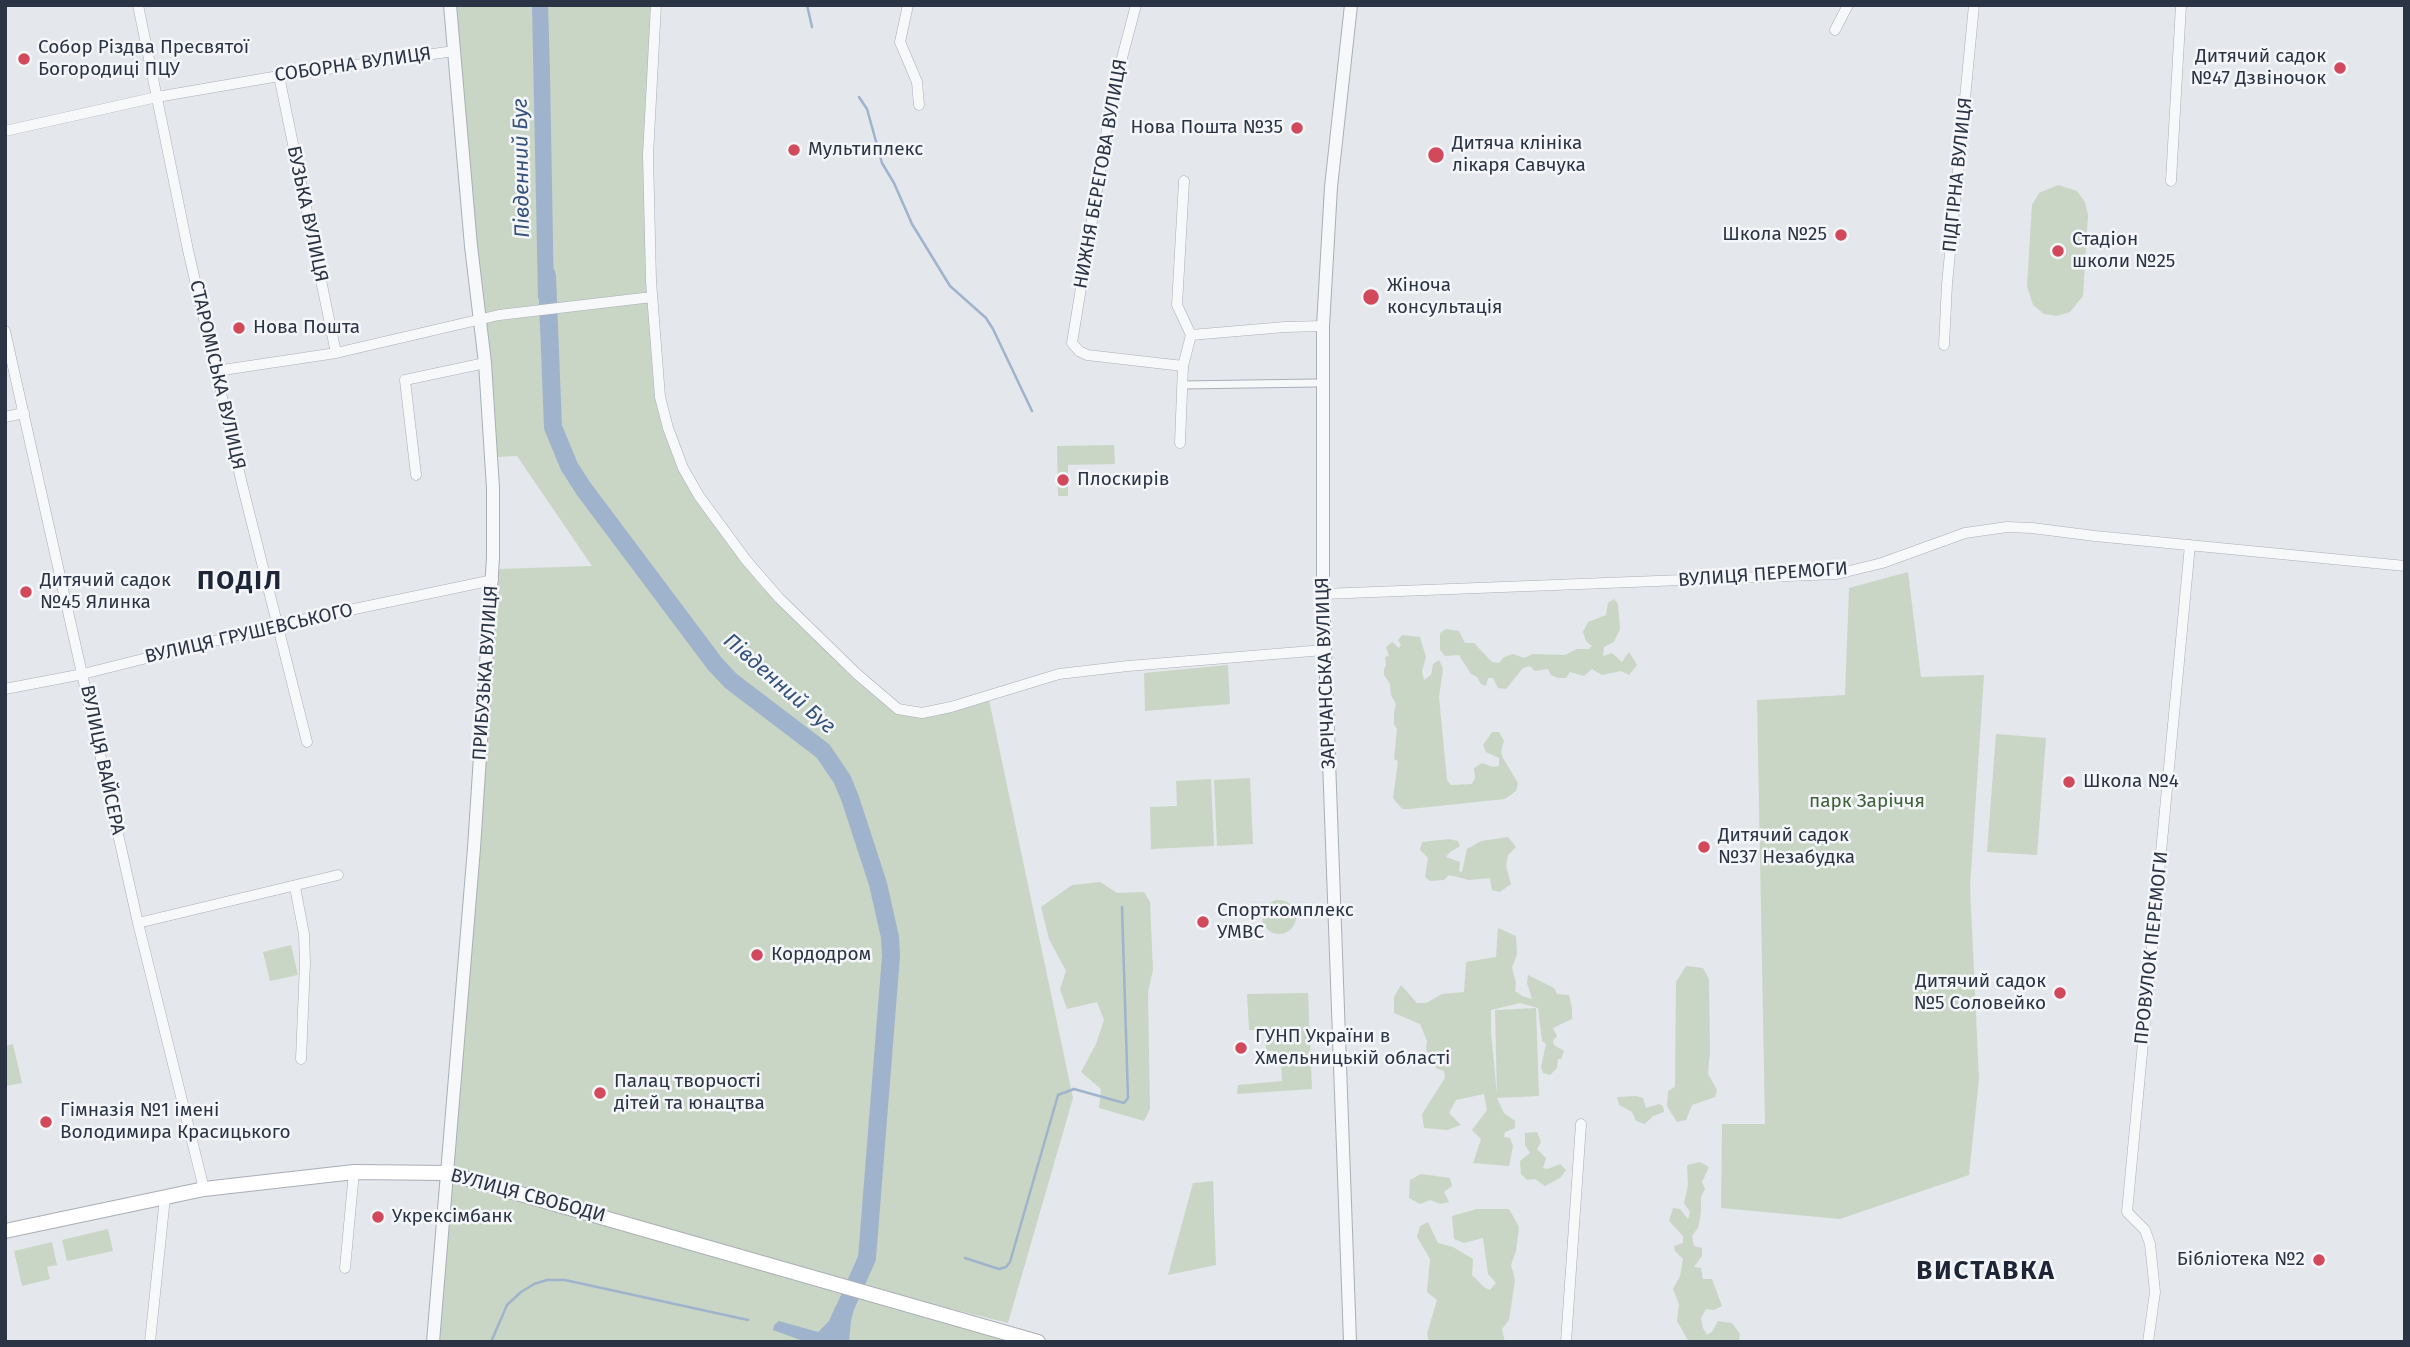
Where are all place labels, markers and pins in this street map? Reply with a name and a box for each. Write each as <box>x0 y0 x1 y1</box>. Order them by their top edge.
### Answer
place label: Собор Різдва Пресвятої Богородиці ПЦУ <box>38 37 249 81</box>
place label: Дитячий садок №47 Дзвіночок <box>2191 46 2326 90</box>
marker: Собор Різдва Пресвятої Богородиці ПЦУ <box>16 51 32 67</box>
marker: Дитячий садок №47 Дзвіночок <box>2332 60 2348 76</box>
place label: Нова Пошта №35 <box>1131 117 1283 139</box>
marker: Нова Пошта №35 <box>1289 120 1305 136</box>
place label: Дитяча клініка лікаря Савчука <box>1452 133 1586 177</box>
place label: Мультиплекс <box>808 139 923 161</box>
marker: Мультиплекс <box>786 142 802 158</box>
marker: Дитяча клініка лікаря Савчука <box>1426 145 1446 165</box>
place label: Школа №25 <box>1722 224 1827 246</box>
marker: Школа №25 <box>1833 227 1849 243</box>
place label: Стадіон школи №25 <box>2072 229 2175 273</box>
marker: Стадіон школи №25 <box>2050 243 2066 259</box>
place label: Жіноча консультація <box>1387 275 1502 319</box>
marker: Жіноча консультація <box>1361 287 1381 307</box>
place label: Нова Пошта <box>253 317 360 339</box>
marker: Нова Пошта <box>231 320 247 336</box>
place label: Плоскирів <box>1077 469 1170 491</box>
marker: Плоскирів <box>1055 472 1071 488</box>
place label: Дитячий садок №45 Ялинка <box>40 570 171 614</box>
marker: Дитячий садок №45 Ялинка <box>18 584 34 600</box>
place label: Школа №4 <box>2083 771 2179 793</box>
marker: Школа №4 <box>2061 774 2077 790</box>
place label: Дитячий садок №37 Незабудка <box>1718 825 1855 869</box>
marker: Дитячий садок №37 Незабудка <box>1696 839 1712 855</box>
place label: Спорткомплекс УМВС <box>1217 900 1354 944</box>
marker: Спорткомплекс УМВС <box>1195 914 1211 930</box>
place label: Кордодром <box>771 944 871 966</box>
marker: Кордодром <box>749 947 765 963</box>
place label: Дитячий садок №5 Соловейко <box>1914 971 2046 1015</box>
marker: Дитячий садок №5 Соловейко <box>2052 985 2068 1001</box>
place label: ГУНП України в Хмельницькій області <box>1255 1026 1450 1070</box>
marker: ГУНП України в Хмельницькій області <box>1233 1040 1249 1056</box>
place label: Палац творчості дітей та юнацтва <box>614 1071 765 1115</box>
marker: Палац творчості дітей та юнацтва <box>592 1085 608 1101</box>
place label: Гімназія №1 імені Володимира Красицького <box>60 1100 291 1144</box>
marker: Гімназія №1 імені Володимира Красицького <box>38 1114 54 1130</box>
place label: Укрексімбанк <box>392 1206 512 1228</box>
marker: Укрексімбанк <box>370 1209 386 1225</box>
place label: Бібліотека №2 <box>2177 1249 2305 1271</box>
marker: Бібліотека №2 <box>2311 1252 2327 1268</box>

